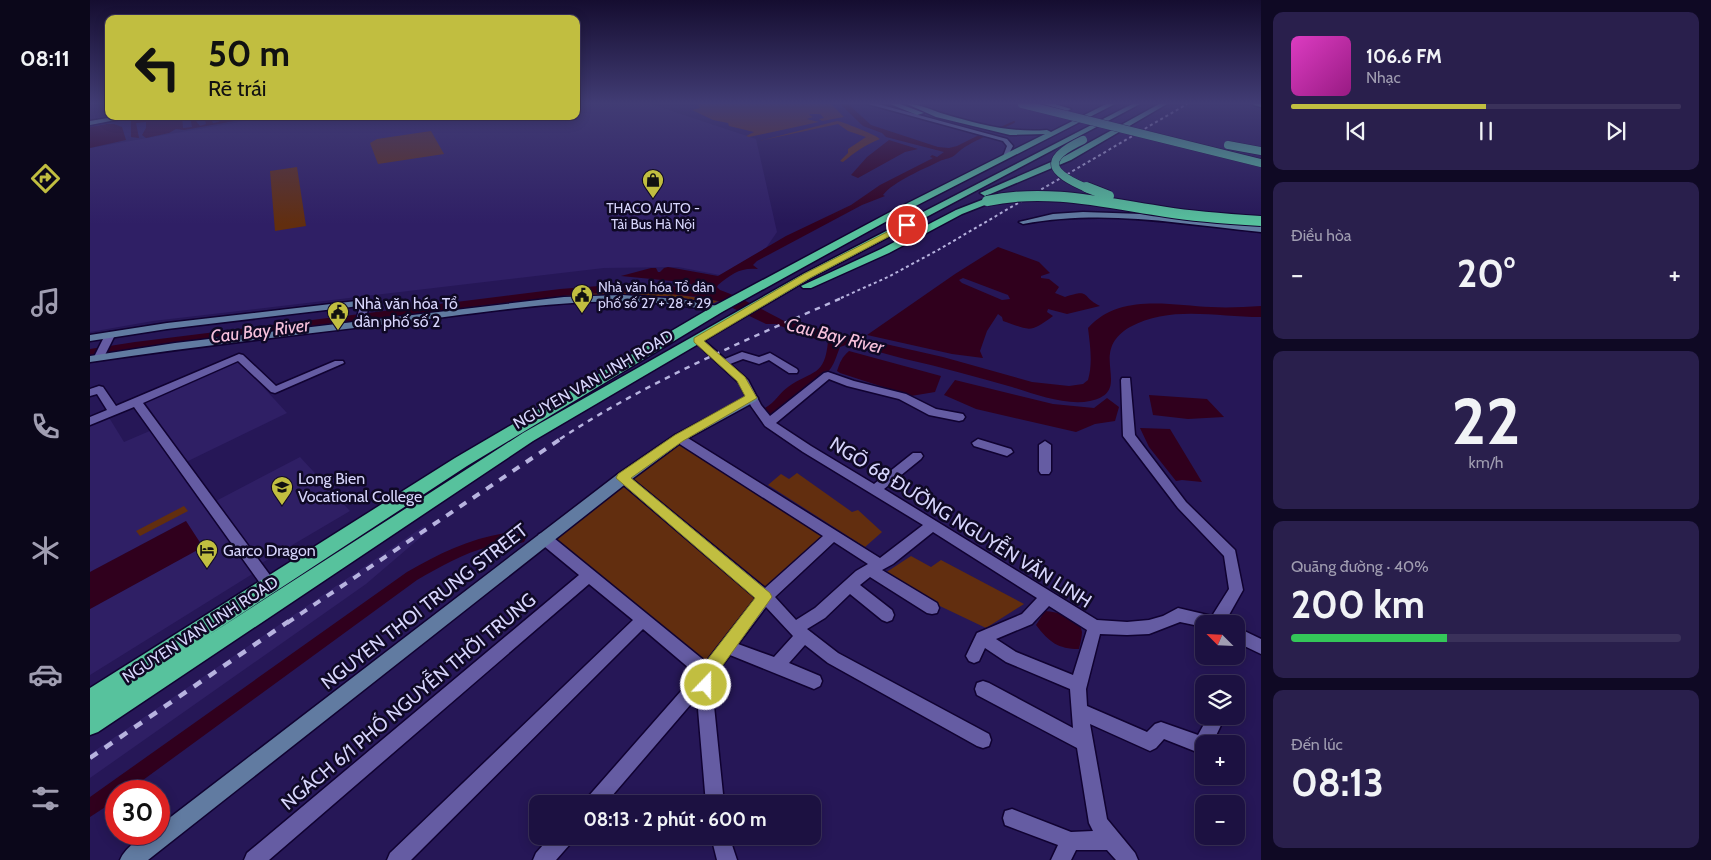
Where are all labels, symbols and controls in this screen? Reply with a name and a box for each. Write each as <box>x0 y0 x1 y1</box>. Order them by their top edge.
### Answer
text: 50 m <box>208 32 290 75</box>
icon: left <box>125 35 190 100</box>
text: 08:11 <box>20 45 70 72</box>
text: 106.6 FM <box>1366 45 1442 68</box>
text: Nhạc <box>1366 68 1401 87</box>
text: Rẽ trái <box>208 75 267 102</box>
icon: previous <box>1342 117 1370 145</box>
icon: pause <box>1472 117 1500 145</box>
icon: next <box>1602 117 1630 145</box>
icon: directions <box>28 161 63 196</box>
shop icon: THACO AUTO - Tải Bus Hà Nội <box>641 168 665 199</box>
place label: THACO AUTO - Tải Bus Hà Nội <box>606 199 700 233</box>
pin <box>886 204 928 246</box>
icon: arrive <box>893 211 921 239</box>
text: Điều hòa <box>1291 226 1351 245</box>
text: 20° <box>1457 250 1515 297</box>
text: − <box>1291 257 1303 291</box>
text: + <box>1669 257 1681 291</box>
place label: Nhà văn hóa Tổ dân phố số 27 + 28 + 29 <box>598 278 715 312</box>
public building icon: Nhà văn hóa Tổ dân phố số 27 + 28 + 29 <box>570 283 594 314</box>
icon: music <box>28 285 63 320</box>
place label: Nhà văn hóa Tổ dân phố số 2 <box>354 294 458 331</box>
public building icon: Nhà văn hóa Tổ dân phố số 2 <box>326 300 350 331</box>
water label: Cau Bay River <box>784 313 887 359</box>
water label: Cau Bay River <box>209 314 312 348</box>
street label: NGUYEN VAN LINH ROAD <box>510 326 677 433</box>
text: 22 <box>1452 381 1520 460</box>
icon: phone <box>28 409 63 444</box>
street label: NGÕ 68 ĐƯỜNG NGUYỄN VĂN LINH <box>826 429 1098 613</box>
text: km/h <box>1468 453 1504 472</box>
place label: Long Bien Vocational College <box>298 469 422 506</box>
school or university icon: Long Bien Vocational College <box>270 475 294 506</box>
street label: NGUYEN THOI TRUNG STREET <box>316 519 532 694</box>
icon: climate <box>28 533 63 568</box>
hotel icon: Garco Dragon <box>195 538 219 569</box>
place label: Garco Dragon <box>223 541 316 560</box>
text: Quãng đường · 40% <box>1291 557 1429 576</box>
street label: NGUYEN VAN LINH ROAD <box>119 572 282 687</box>
text: 200 km <box>1291 581 1425 628</box>
street label: NGÁCH 6/1 PHỐ NGUYỄN THỜI TRUNG <box>274 585 540 815</box>
north arrow <box>1195 615 1245 665</box>
map controls <box>1195 615 1245 845</box>
icon: car <box>28 657 63 692</box>
position arrow <box>679 658 731 710</box>
button: layers <box>1195 675 1245 725</box>
button: + <box>1195 735 1245 785</box>
text: Đến lúc <box>1291 735 1343 754</box>
text: 08:13 <box>1291 759 1384 806</box>
speed limit sign: 30 <box>105 780 170 845</box>
icon: filters <box>28 781 63 816</box>
button: − <box>1195 795 1245 845</box>
text: 08:13 · 2 phút · 600 m <box>583 808 767 831</box>

